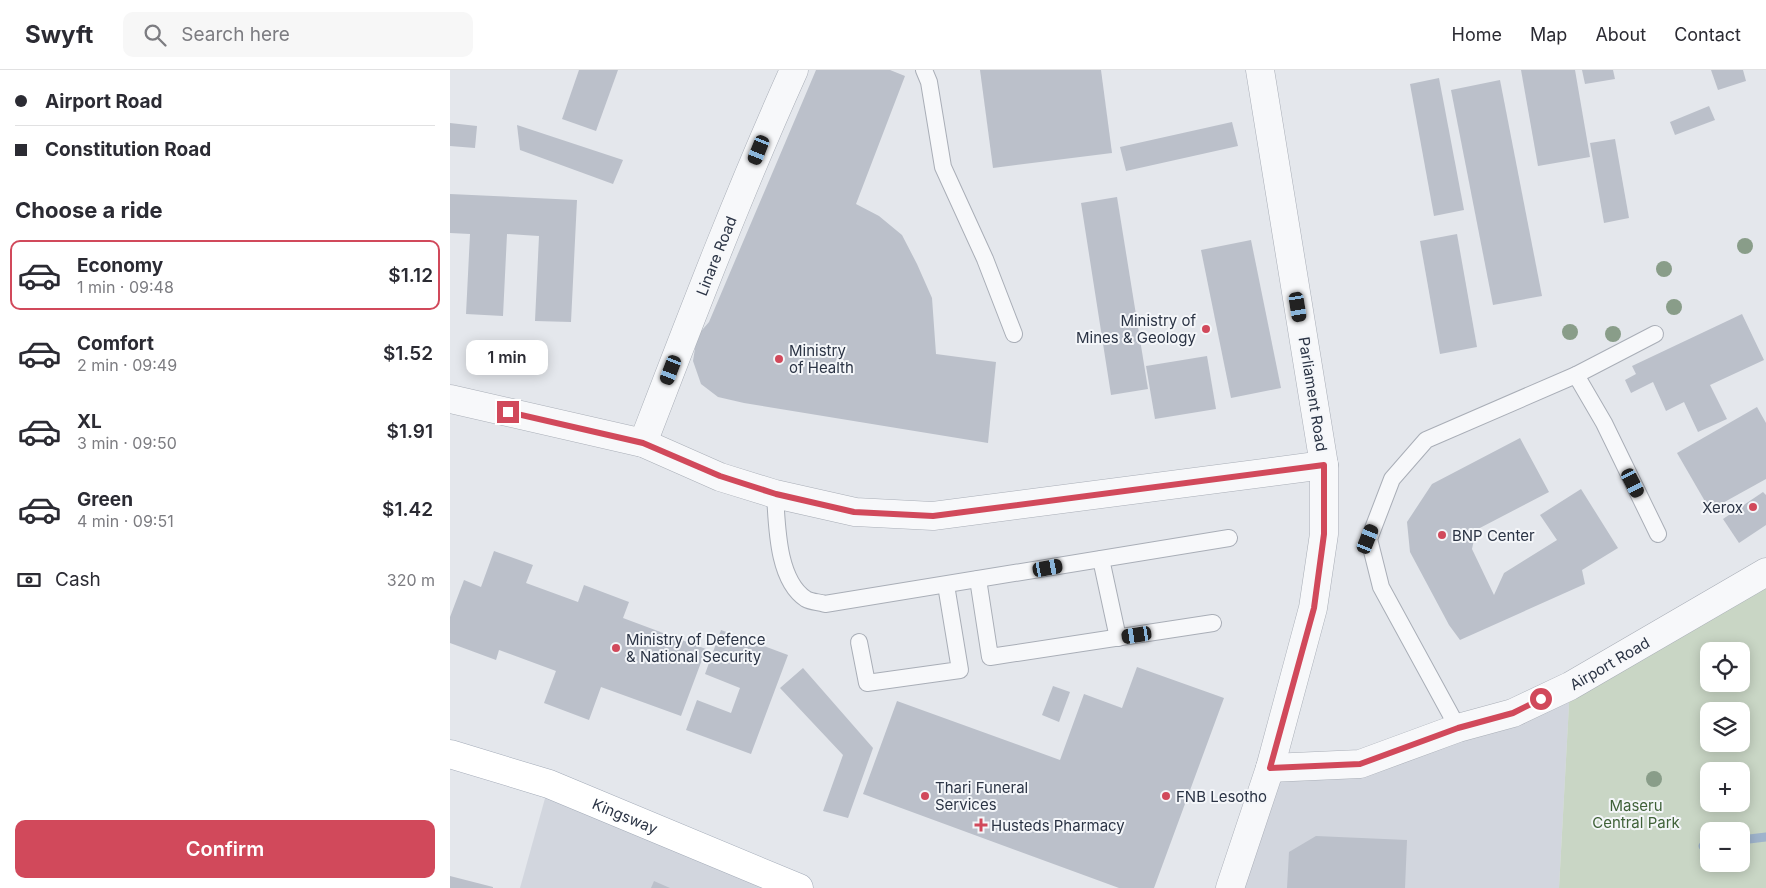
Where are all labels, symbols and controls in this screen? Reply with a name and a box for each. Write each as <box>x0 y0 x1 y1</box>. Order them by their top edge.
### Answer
search box <box>123 12 473 57</box>
text: Swyft <box>25 20 93 49</box>
icon: search <box>141 21 169 49</box>
text: Search here <box>181 23 290 46</box>
text: Home <box>1452 24 1502 45</box>
text: Map <box>1530 24 1567 45</box>
text: About <box>1595 24 1646 45</box>
text: Contact <box>1674 24 1741 45</box>
text: Airport Road <box>45 90 163 113</box>
car <box>746 133 771 167</box>
text: Constitution Road <box>45 138 211 161</box>
text: Choose a ride <box>15 197 163 223</box>
street label: Linare Road <box>691 213 740 298</box>
icon: car <box>17 253 62 298</box>
text: Economy <box>77 254 163 277</box>
text: $1.12 <box>388 264 433 287</box>
text: 1 min · 09:48 <box>77 277 174 297</box>
car <box>1288 291 1307 323</box>
place label: Ministry of Mines & Geology <box>1076 311 1197 347</box>
marker: Ministry of Mines & Geology <box>1200 323 1212 335</box>
icon: car <box>17 331 62 376</box>
text: Comfort <box>77 332 154 355</box>
street label: Parliament Road <box>1295 335 1331 453</box>
callout: 1 min <box>467 340 549 374</box>
place label: Ministry of Health <box>789 341 854 377</box>
text: $1.52 <box>383 342 433 365</box>
text: 1 min <box>487 347 527 367</box>
car <box>658 353 683 387</box>
marker: Ministry of Health <box>773 353 785 365</box>
text: 2 min · 09:49 <box>77 355 177 375</box>
route end <box>497 401 519 423</box>
icon: car <box>17 409 62 454</box>
text: XL <box>77 410 102 433</box>
text: $1.91 <box>387 420 433 443</box>
text: 3 min · 09:50 <box>77 433 177 453</box>
car <box>1619 466 1646 500</box>
icon: car <box>17 487 62 532</box>
text: Green <box>77 488 133 511</box>
text: $1.42 <box>382 498 433 521</box>
place label: Xerox <box>1702 498 1743 517</box>
marker: Xerox <box>1747 501 1759 513</box>
text: 4 min · 09:51 <box>77 511 174 531</box>
car <box>1355 522 1380 556</box>
place label: BNP Center <box>1452 526 1535 545</box>
marker: BNP Center <box>1436 529 1448 541</box>
car <box>1031 558 1064 578</box>
icon: cash <box>15 566 43 594</box>
text: Cash <box>55 568 101 591</box>
text: 320 m <box>387 570 435 590</box>
car <box>1121 625 1152 645</box>
place label: Ministry of Defence & National Security <box>626 630 765 666</box>
street label: Airport Road <box>1566 632 1653 694</box>
marker: Ministry of Defence & National Security <box>610 642 622 654</box>
map controls <box>1700 642 1750 872</box>
button: locate <box>1700 642 1750 692</box>
route start <box>1530 688 1552 710</box>
button: layers <box>1700 702 1750 752</box>
button: + <box>1700 762 1750 812</box>
place label: Thari Funeral Services <box>935 778 1028 814</box>
place label: FNB Lesotho <box>1176 787 1267 806</box>
marker: Thari Funeral Services <box>919 790 931 802</box>
marker: FNB Lesotho <box>1160 790 1172 802</box>
street label: Kingsway <box>590 794 661 838</box>
park label: Maseru Central Park <box>1592 796 1681 832</box>
place label: Husteds Pharmacy <box>991 816 1125 835</box>
marker: Husteds Pharmacy <box>975 819 987 831</box>
button: Confirm <box>15 820 435 878</box>
button: − <box>1700 822 1750 872</box>

